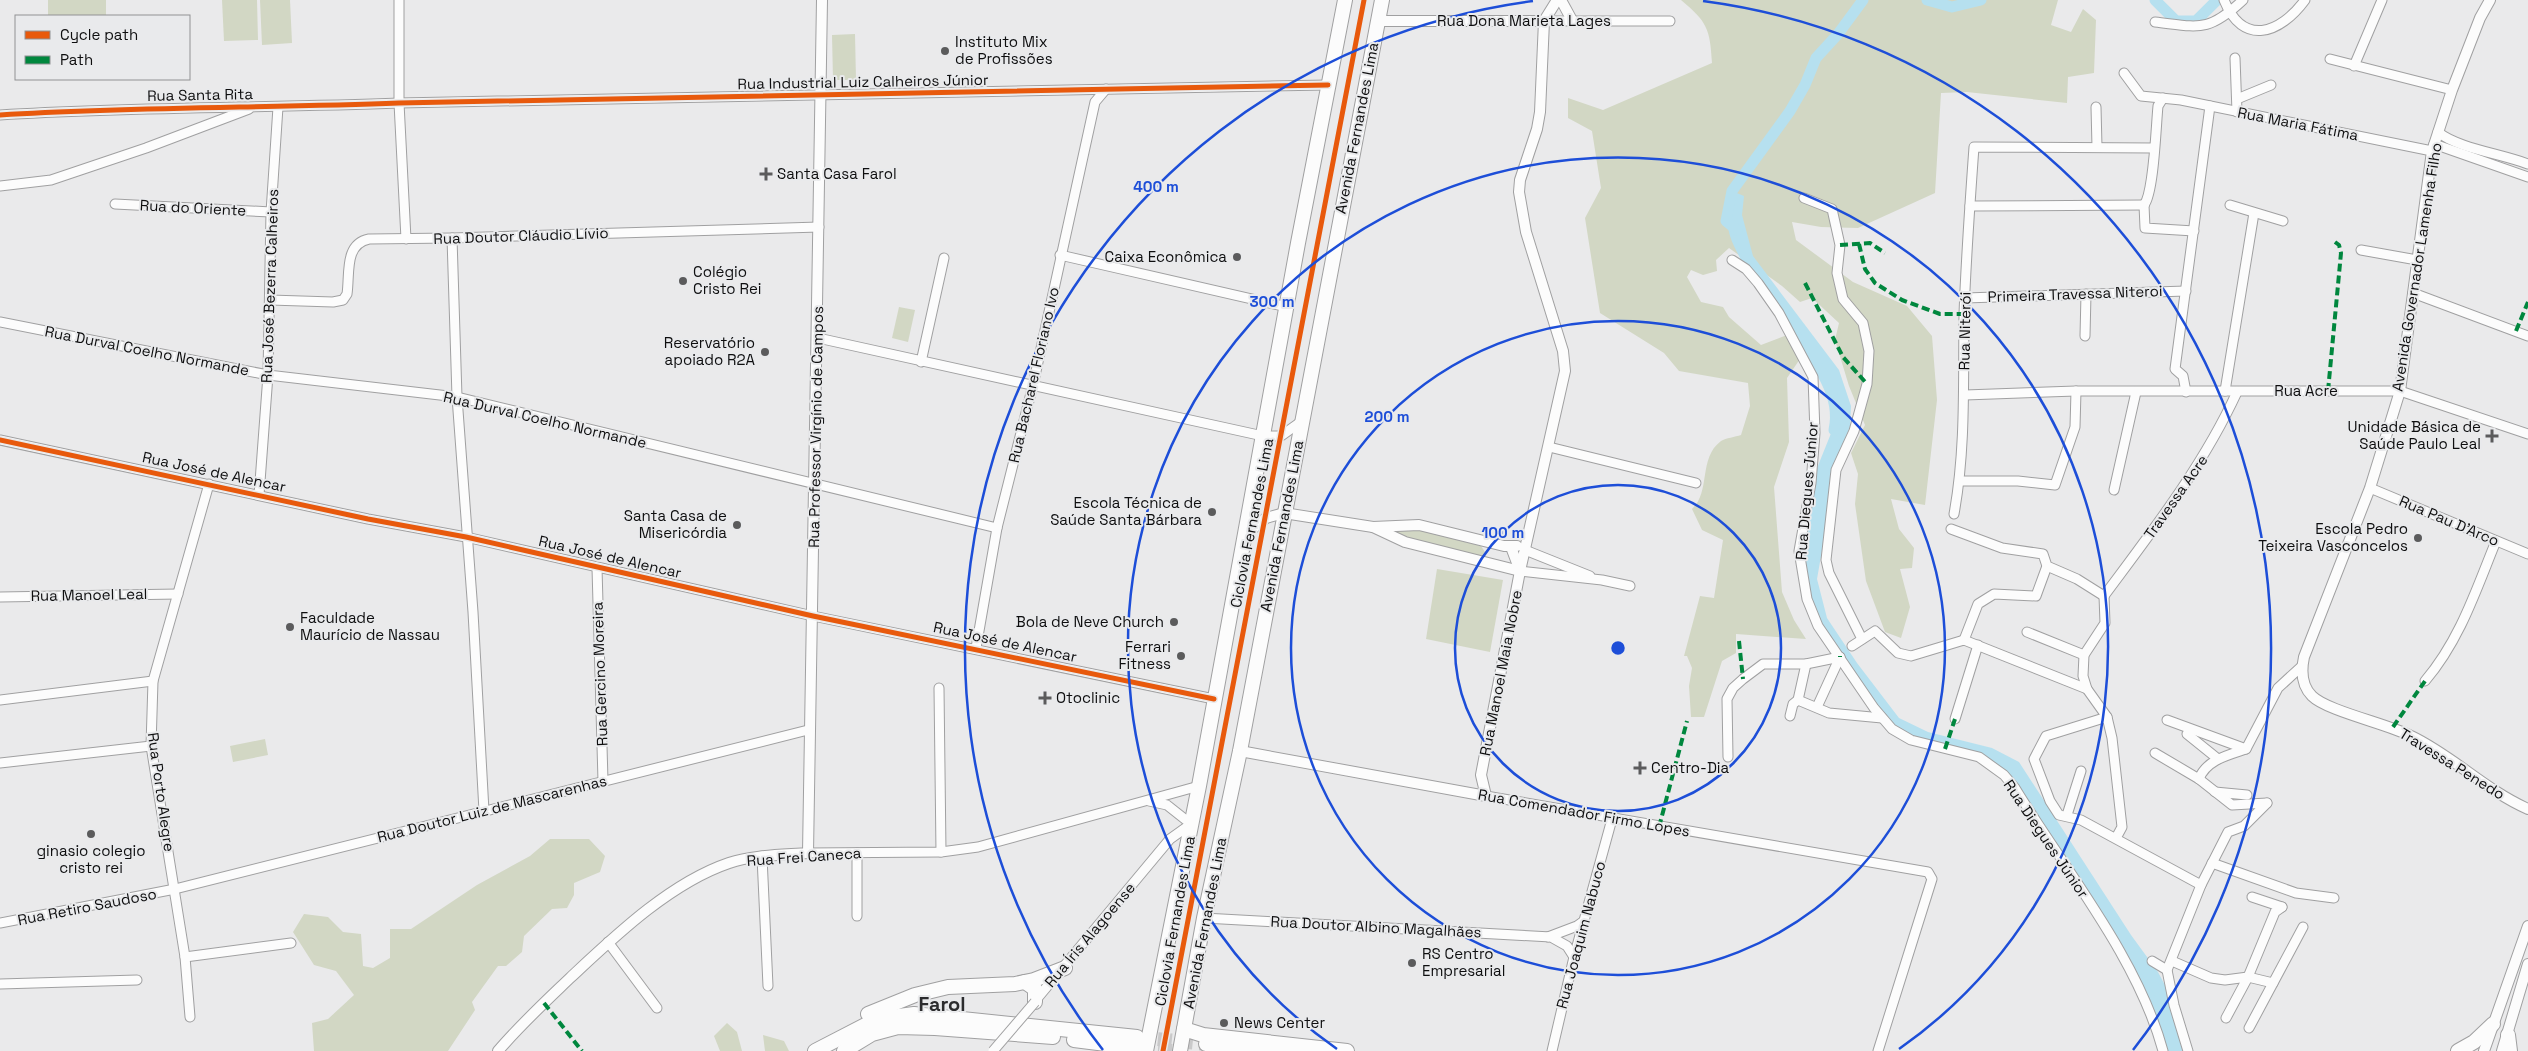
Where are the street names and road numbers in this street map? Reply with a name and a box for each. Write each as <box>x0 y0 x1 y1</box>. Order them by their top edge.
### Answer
street label: Rua Dona Marieta Lages <box>1437 11 1611 30</box>
street label: Avenida Fernandes Lima <box>1331 40 1383 215</box>
street label: Rua Industrial Luiz Calheiros Júnior <box>737 70 989 93</box>
street label: Rua Santa Rita <box>147 84 253 105</box>
street label: Rua Maria Fátima <box>2236 102 2361 145</box>
street label: Avenida Governador Lamenha Filho <box>2387 141 2446 393</box>
street label: Rua José Bezerra Calheiros <box>257 188 282 383</box>
street label: Rua do Oriente <box>139 195 247 220</box>
street label: Rua Doutor Cláudio Lívio <box>433 223 609 248</box>
street label: Primeira Travessa Niteroi <box>1987 281 2163 306</box>
street label: Rua Bacharel Floriano Ivo <box>1004 285 1063 465</box>
street label: Rua Niterói <box>1954 292 1975 370</box>
street label: Rua Professor Virgínio de Campos <box>804 306 827 548</box>
street label: Rua Durval Coelho Normande <box>43 321 251 380</box>
street label: Rua Acre <box>2274 381 2338 400</box>
street label: Rua Durval Coelho Normande <box>442 387 649 452</box>
street label: Rua Diegues Júnior <box>1791 421 1822 561</box>
street label: Ciclovia Fernandes Lima <box>1226 436 1277 609</box>
street label: Avenida Fernandes Lima <box>1256 438 1308 613</box>
street label: Rua José de Alencar <box>141 447 288 496</box>
street label: Travessa Acre <box>2140 451 2212 543</box>
street label: Rua Pau D'Arco <box>2396 491 2502 550</box>
street label: Rua José de Alencar <box>537 531 684 582</box>
street label: Rua Manoel Leal <box>30 584 148 605</box>
street label: Rua Manoel Maia Nobre <box>1475 588 1526 757</box>
street label: Rua Gercino Moreira <box>587 601 612 747</box>
street label: Rua José de Alencar <box>932 617 1079 666</box>
street label: Travessa Penedo <box>2396 723 2509 804</box>
street label: Rua Porto Alegre <box>144 731 179 853</box>
street label: Rua Doutor Luiz de Mascarenhas <box>375 771 609 846</box>
street label: Rua Diegues Júnior <box>2000 776 2093 902</box>
street label: Rua Comendador Firmo Lopes <box>1477 784 1692 841</box>
street label: Ciclovia Fernandes Lima <box>1150 834 1199 1007</box>
street label: Avenida Fernandes Lima <box>1179 835 1231 1010</box>
street label: Rua Frei Caneca <box>746 843 862 870</box>
street label: Rua Joaquim Nabuco <box>1552 859 1609 1011</box>
street label: Rua Íris Alagoense <box>1040 878 1139 991</box>
street label: Rua Retiro Saudoso <box>16 884 158 929</box>
street label: Rua Doutor Albino Magalhães <box>1270 911 1482 942</box>

